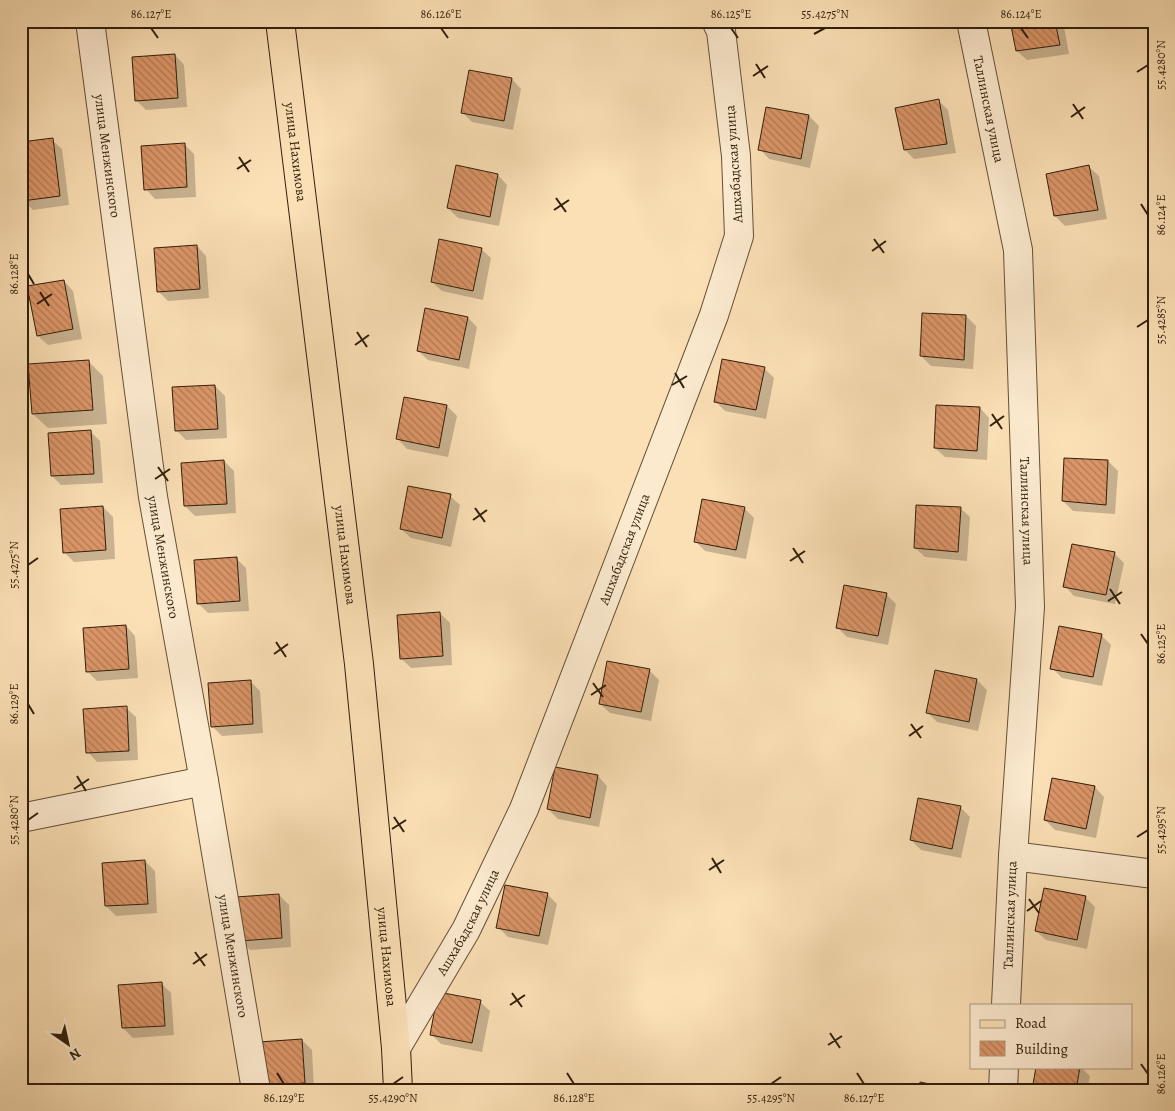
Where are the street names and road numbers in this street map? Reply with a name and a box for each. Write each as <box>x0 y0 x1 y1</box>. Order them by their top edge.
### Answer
street label: Таллинская улица <box>969 54 1009 165</box>
street label: улица Менжинского <box>90 92 125 219</box>
street label: улица Нахимова <box>280 100 312 203</box>
street label: Ашхабадская улица <box>720 104 748 224</box>
street label: Таллинская улица <box>1015 456 1038 566</box>
street label: Ашхабадская улица <box>594 490 654 608</box>
street label: улица Менжинского <box>143 493 184 620</box>
street label: улица Нахимова <box>330 503 361 606</box>
street label: Таллинская улица <box>999 860 1021 970</box>
street label: Ашхабадская улица <box>431 865 504 980</box>
street label: улица Менжинского <box>214 892 253 1019</box>
street label: улица Нахимова <box>373 905 402 1008</box>

